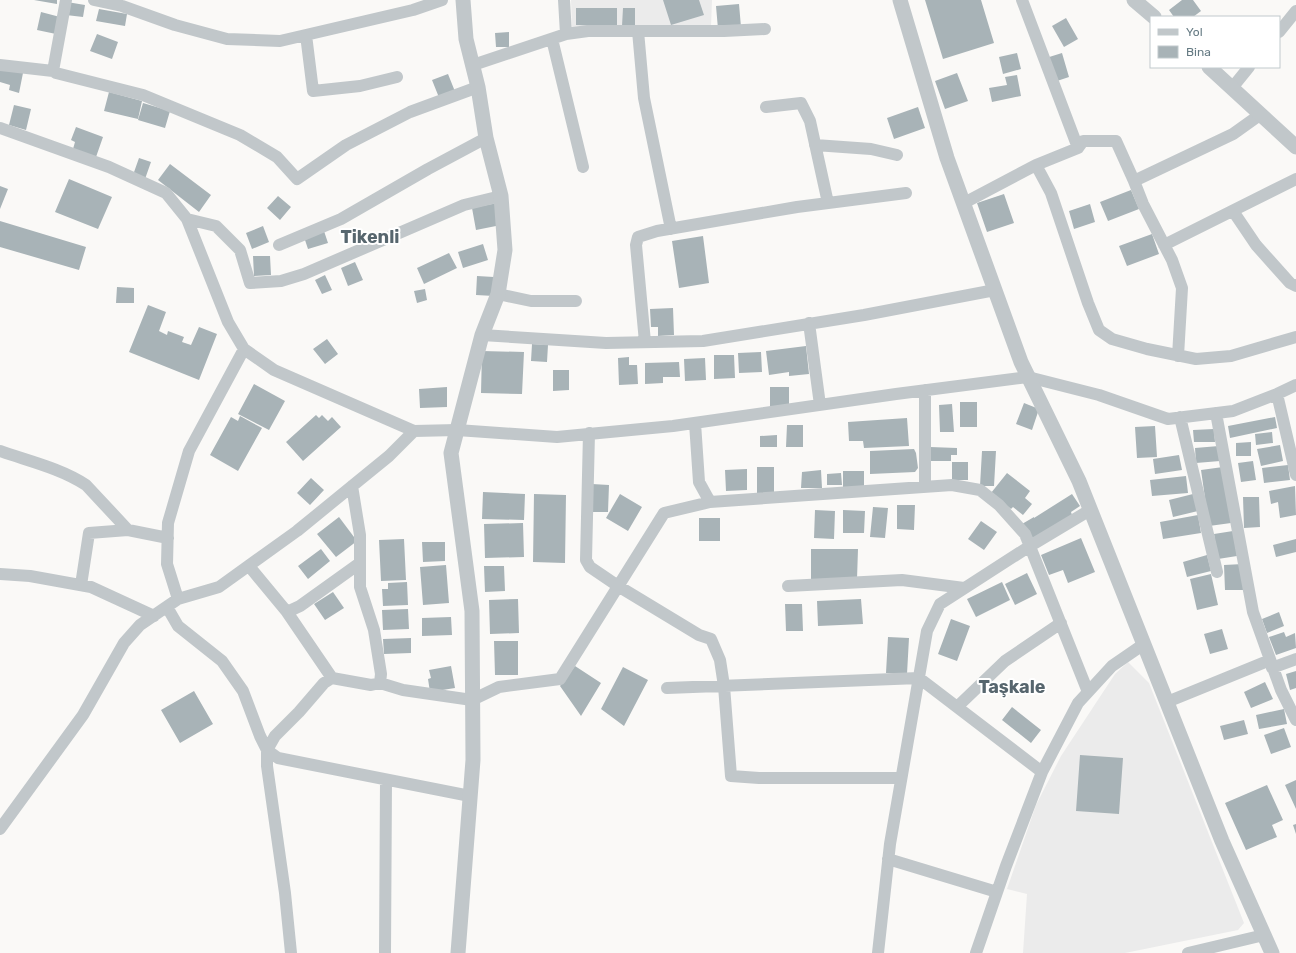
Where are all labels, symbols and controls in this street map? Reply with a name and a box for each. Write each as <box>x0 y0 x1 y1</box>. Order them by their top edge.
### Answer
legend <box>1150 16 1280 68</box>
text: Yol <box>1186 25 1203 39</box>
text: Bina <box>1186 45 1211 59</box>
district label: Tikenli <box>341 226 400 248</box>
district label: Taşkale <box>978 676 1046 698</box>

